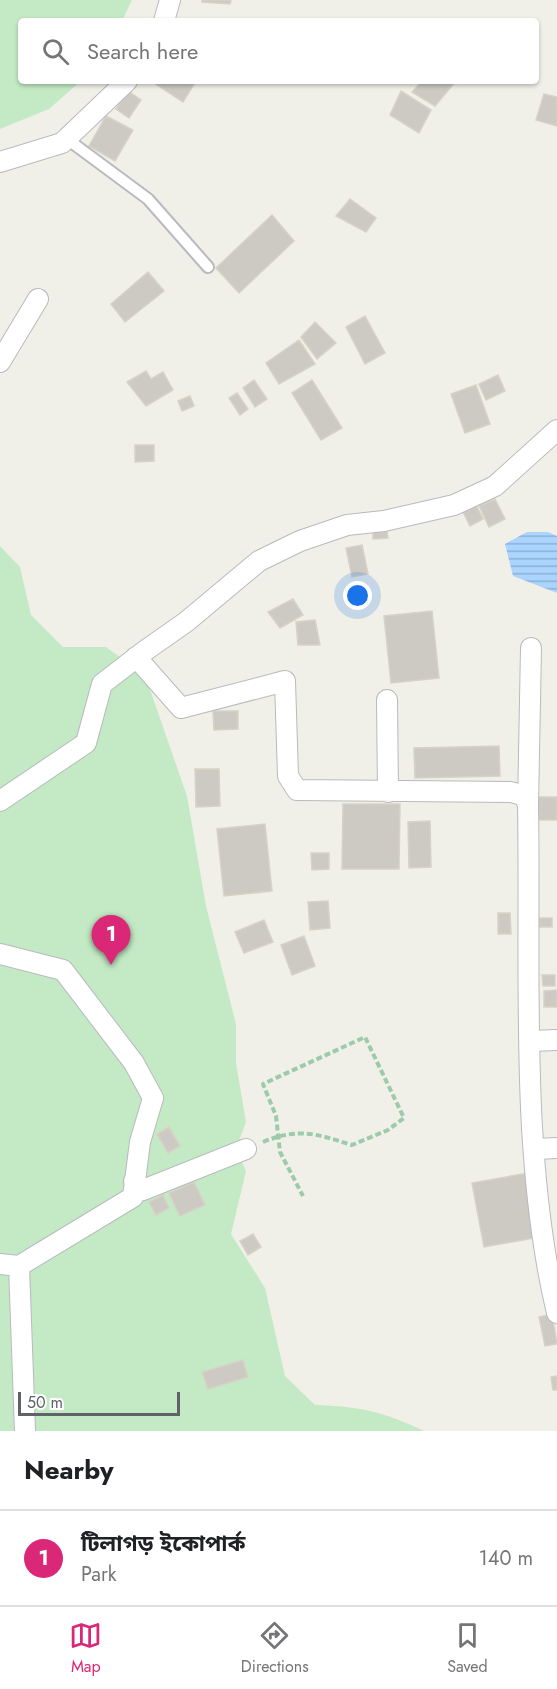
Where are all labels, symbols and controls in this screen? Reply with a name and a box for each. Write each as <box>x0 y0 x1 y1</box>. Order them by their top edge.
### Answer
search box <box>18 18 539 84</box>
icon: search <box>39 35 72 68</box>
text: Search here <box>87 35 198 67</box>
your location <box>343 581 372 610</box>
pin: 1 <box>92 916 130 965</box>
scale bar <box>18 1389 180 1416</box>
text: 50 m <box>27 1391 63 1414</box>
text: Nearby <box>24 1451 113 1489</box>
text: টিলাগড় ইকোপার্ক <box>81 1527 245 1559</box>
text: 1 <box>38 1544 49 1573</box>
text: 140 m <box>479 1544 533 1573</box>
text: Park <box>81 1560 117 1589</box>
tab: Map <box>69 1619 102 1678</box>
tab: Directions <box>241 1619 309 1678</box>
tab: Saved <box>447 1619 488 1678</box>

